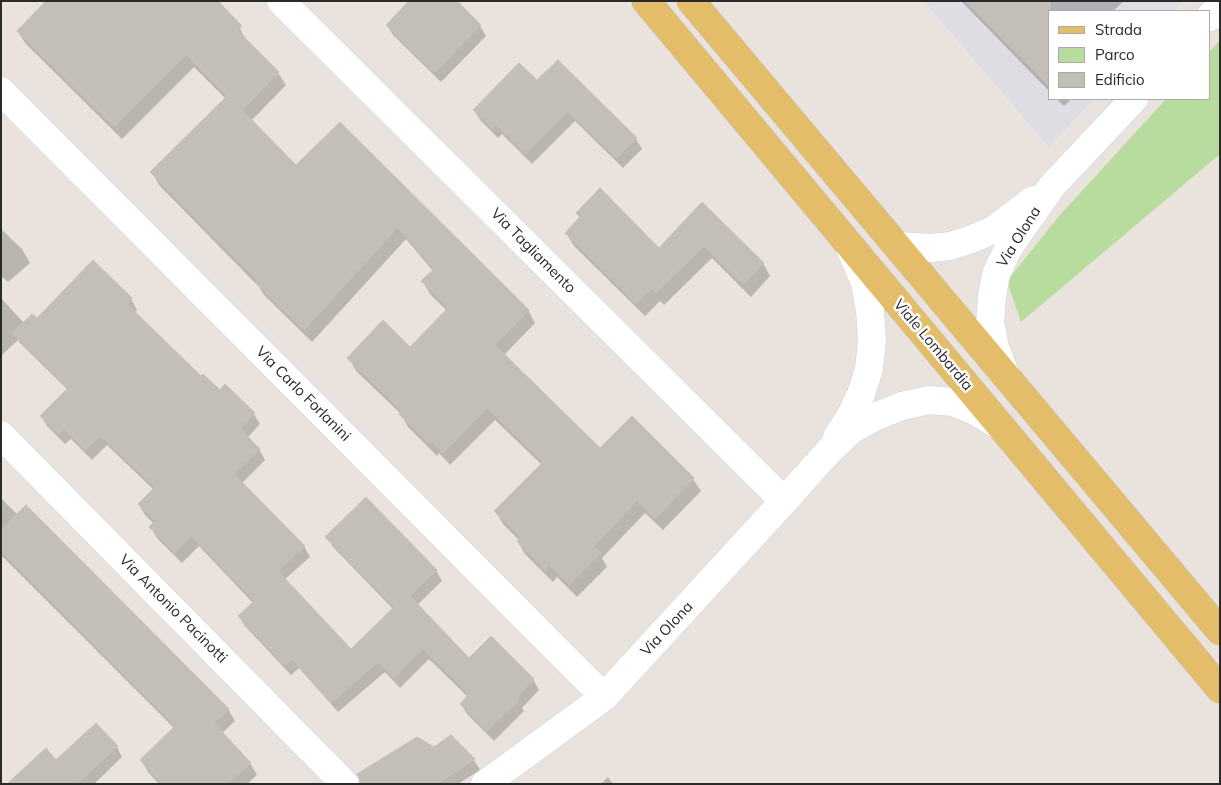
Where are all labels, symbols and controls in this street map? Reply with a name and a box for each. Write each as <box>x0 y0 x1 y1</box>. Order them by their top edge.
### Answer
legend <box>1048 10 1211 100</box>
text: Strada <box>1095 20 1142 39</box>
text: Parco <box>1095 45 1135 64</box>
text: Edificio <box>1095 70 1145 89</box>
street label: Via Olona <box>993 203 1045 271</box>
street label: Via Tagliamento <box>487 205 579 297</box>
street label: Viale Lombardia <box>890 296 976 394</box>
street label: Via Carlo Forlanini <box>252 343 354 445</box>
street label: Via Antonio Pacinotti <box>115 551 231 667</box>
street label: Via Olona <box>637 598 697 660</box>

